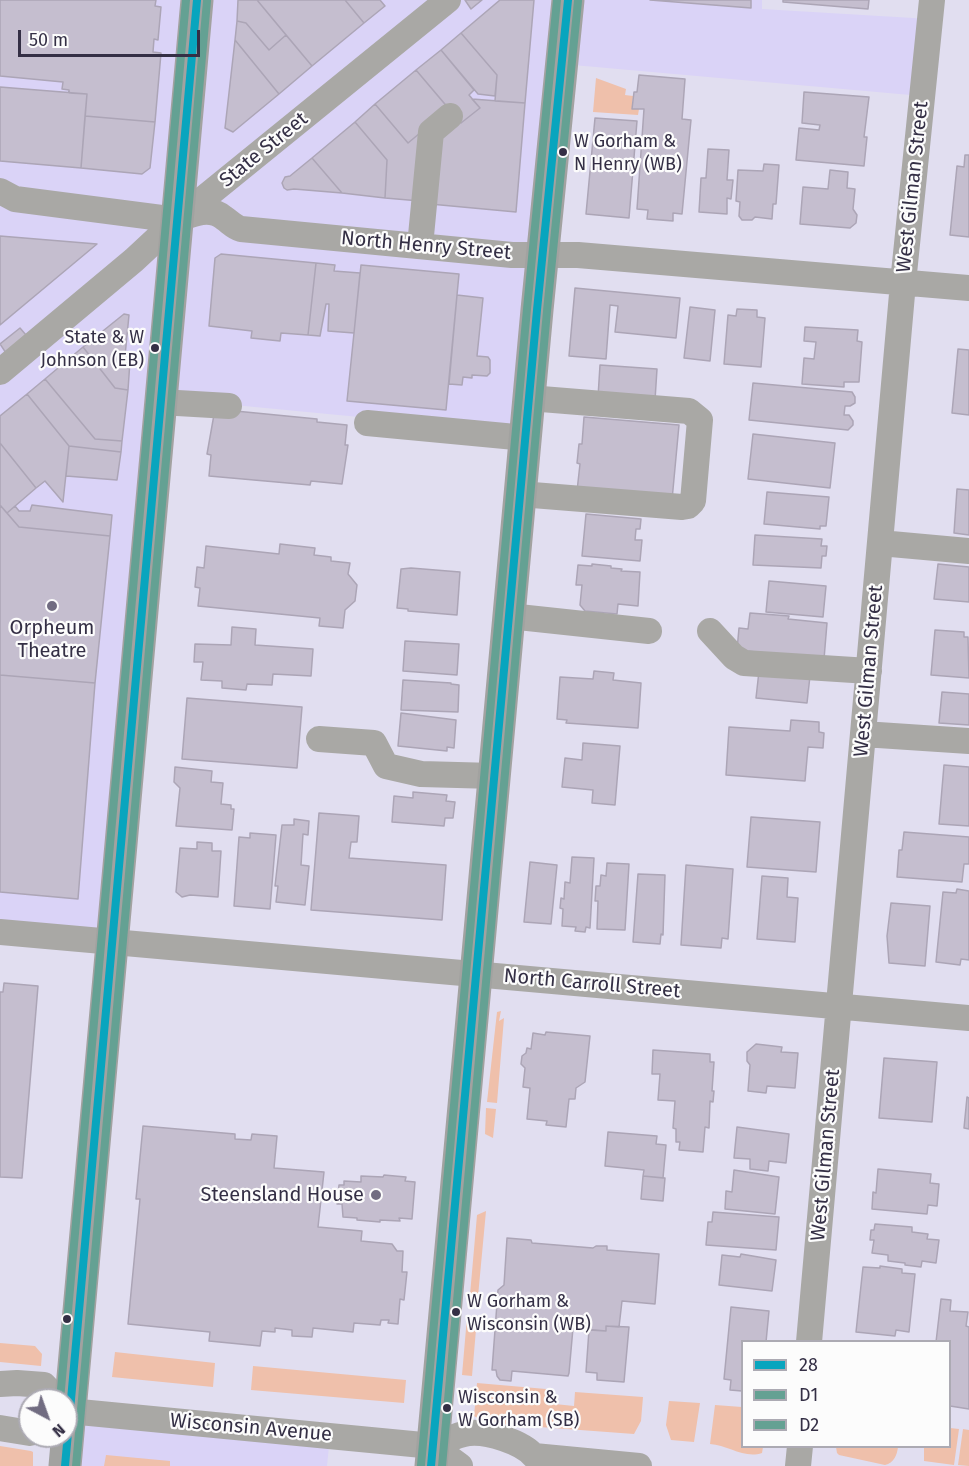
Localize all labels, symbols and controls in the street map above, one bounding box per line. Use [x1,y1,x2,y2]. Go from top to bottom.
scale bar [21,18,202,56]
text: 50 m [29,29,68,51]
street label: West Gilman Street [892,100,934,274]
street label: State Street [215,107,313,193]
place label: W Gorham & N Henry (WB) [574,131,682,174]
marker: W Gorham & N Henry (WB) [557,146,569,158]
street label: North Henry Street [340,227,512,265]
place label: State & W Johnson (EB) [40,327,144,370]
marker: State & W Johnson (EB) [149,342,161,354]
street label: West Gilman Street [850,584,888,758]
marker: Orpheum Theatre [45,599,59,613]
place label: Orpheum Theatre [10,616,94,663]
street label: North Carroll Street [503,964,681,1004]
street label: West Gilman Street [807,1068,845,1242]
place label: Steensland House [201,1183,364,1207]
marker: Steensland House [369,1188,383,1202]
place label: W Gorham & Wisconsin (WB) [467,1291,591,1334]
marker: W Gorham & Wisconsin (WB) [450,1306,462,1318]
unlabelled marker [61,1313,73,1325]
legend [741,1340,951,1448]
text: 28 [799,1354,818,1376]
text: D1 [799,1384,818,1406]
place label: Wisconsin & W Gorham (SB) [458,1387,579,1430]
north arrow [18,1388,78,1448]
marker: Wisconsin & W Gorham (SB) [441,1402,453,1414]
street label: Wisconsin Avenue [169,1409,333,1447]
text: D2 [799,1414,819,1436]
text: N [49,1420,69,1441]

